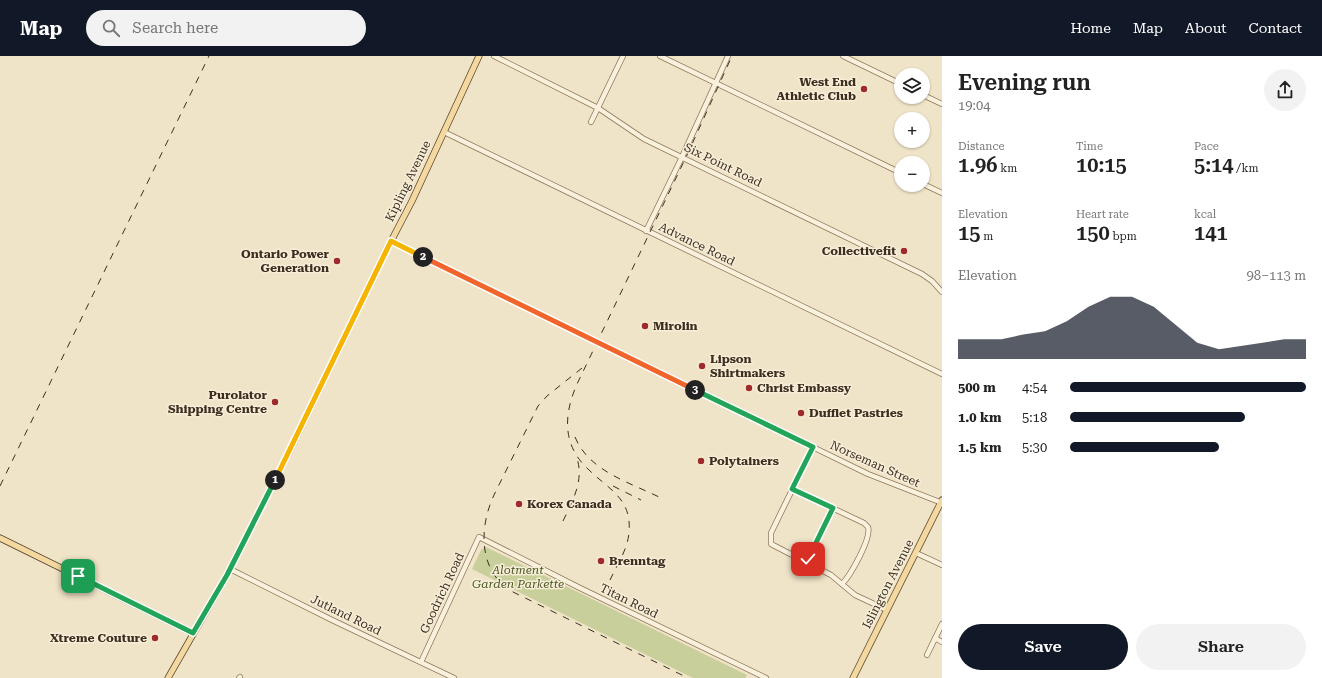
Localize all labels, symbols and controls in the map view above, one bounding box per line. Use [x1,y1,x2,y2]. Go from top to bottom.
search box [86,10,366,46]
text: Map [20,17,62,40]
icon: search [100,17,122,39]
text: Search here [132,19,218,37]
text: Home [1070,20,1111,36]
text: Map [1133,20,1163,36]
text: About [1185,20,1227,36]
text: Contact [1249,20,1302,36]
map controls [894,68,930,192]
button: layers [894,68,930,104]
button: share [1264,69,1306,111]
text: Evening run [958,70,1091,95]
place label: West End Athletic Club [777,75,856,103]
marker: West End Athletic Club [859,84,869,94]
text: 19:04 [958,98,990,113]
button: + [894,112,930,148]
street label: Kipling Avenue [382,138,434,224]
street label: Six Point Road [682,140,764,190]
text: Distance [958,140,1005,153]
text: Time [1076,140,1103,153]
text: Pace [1194,140,1219,153]
text: 1.96 [958,153,998,177]
text: 10:15 [1076,153,1127,177]
text: 5:14 [1194,153,1234,177]
button: − [894,156,930,192]
text: km [998,162,1017,175]
text: /km [1234,162,1258,175]
text: Elevation [958,208,1008,221]
text: Heart rate [1076,208,1129,221]
text: kcal [1194,208,1216,221]
street label: Advance Road [657,220,738,269]
text: 15 [958,221,980,245]
text: 150 [1076,221,1110,245]
text: 141 [1194,221,1228,245]
text: m [980,230,993,243]
text: bpm [1110,230,1137,243]
place label: Collectivefit [822,244,896,258]
marker: Collectivefit [899,246,909,256]
place label: Ontario Power Generation [241,247,330,275]
pin: 2 [413,247,433,267]
text: 2 [420,250,426,263]
marker: Ontario Power Generation [332,256,342,266]
text: Elevation [958,268,1017,283]
text: 98–113 m [1247,268,1306,283]
place label: Mirolin [653,319,698,333]
marker: Mirolin [640,321,650,331]
place label: Lipson Shirtmakers [710,352,785,380]
marker: Lipson Shirtmakers [697,361,707,371]
pin: 3 [685,380,705,400]
text: 500 m [958,380,996,395]
text: 4:54 [1022,380,1047,395]
place label: Christ Embassy [757,381,852,395]
text: 3 [692,383,698,396]
marker: Christ Embassy [744,383,754,393]
place label: Purolator Shipping Centre [168,388,268,416]
marker: Purolator Shipping Centre [270,397,280,407]
place label: Dufflet Pastries [809,406,903,420]
marker: Dufflet Pastries [796,408,806,418]
text: 1.0 km [958,410,1001,425]
text: 5:18 [1022,410,1047,425]
street label: Norseman Street [828,438,922,490]
text: 1.5 km [958,440,1001,455]
text: 5:30 [1022,440,1047,455]
place label: Polytainers [709,454,779,468]
marker: Polytainers [696,456,706,466]
pin: 1 [265,470,285,490]
text: 1 [272,473,278,486]
place label: Korex Canada [527,497,612,511]
marker: Korex Canada [514,499,524,509]
street label: Islington Avenue [860,537,917,631]
pin [791,542,825,576]
icon: check [797,548,819,570]
street label: Goodrich Road [417,550,467,636]
place label: Brenntag [609,554,666,568]
marker: Brenntag [596,556,606,566]
pin [61,559,95,593]
park label: Alotment Garden Parkette [472,563,564,591]
icon: arrive [67,565,89,587]
street label: Titan Road [598,581,661,621]
street label: Jutland Road [308,592,384,638]
button: Save [958,624,1128,670]
button: Share [1136,624,1306,670]
place label: Xtreme Couture [50,631,147,645]
marker: Xtreme Couture [150,633,160,643]

